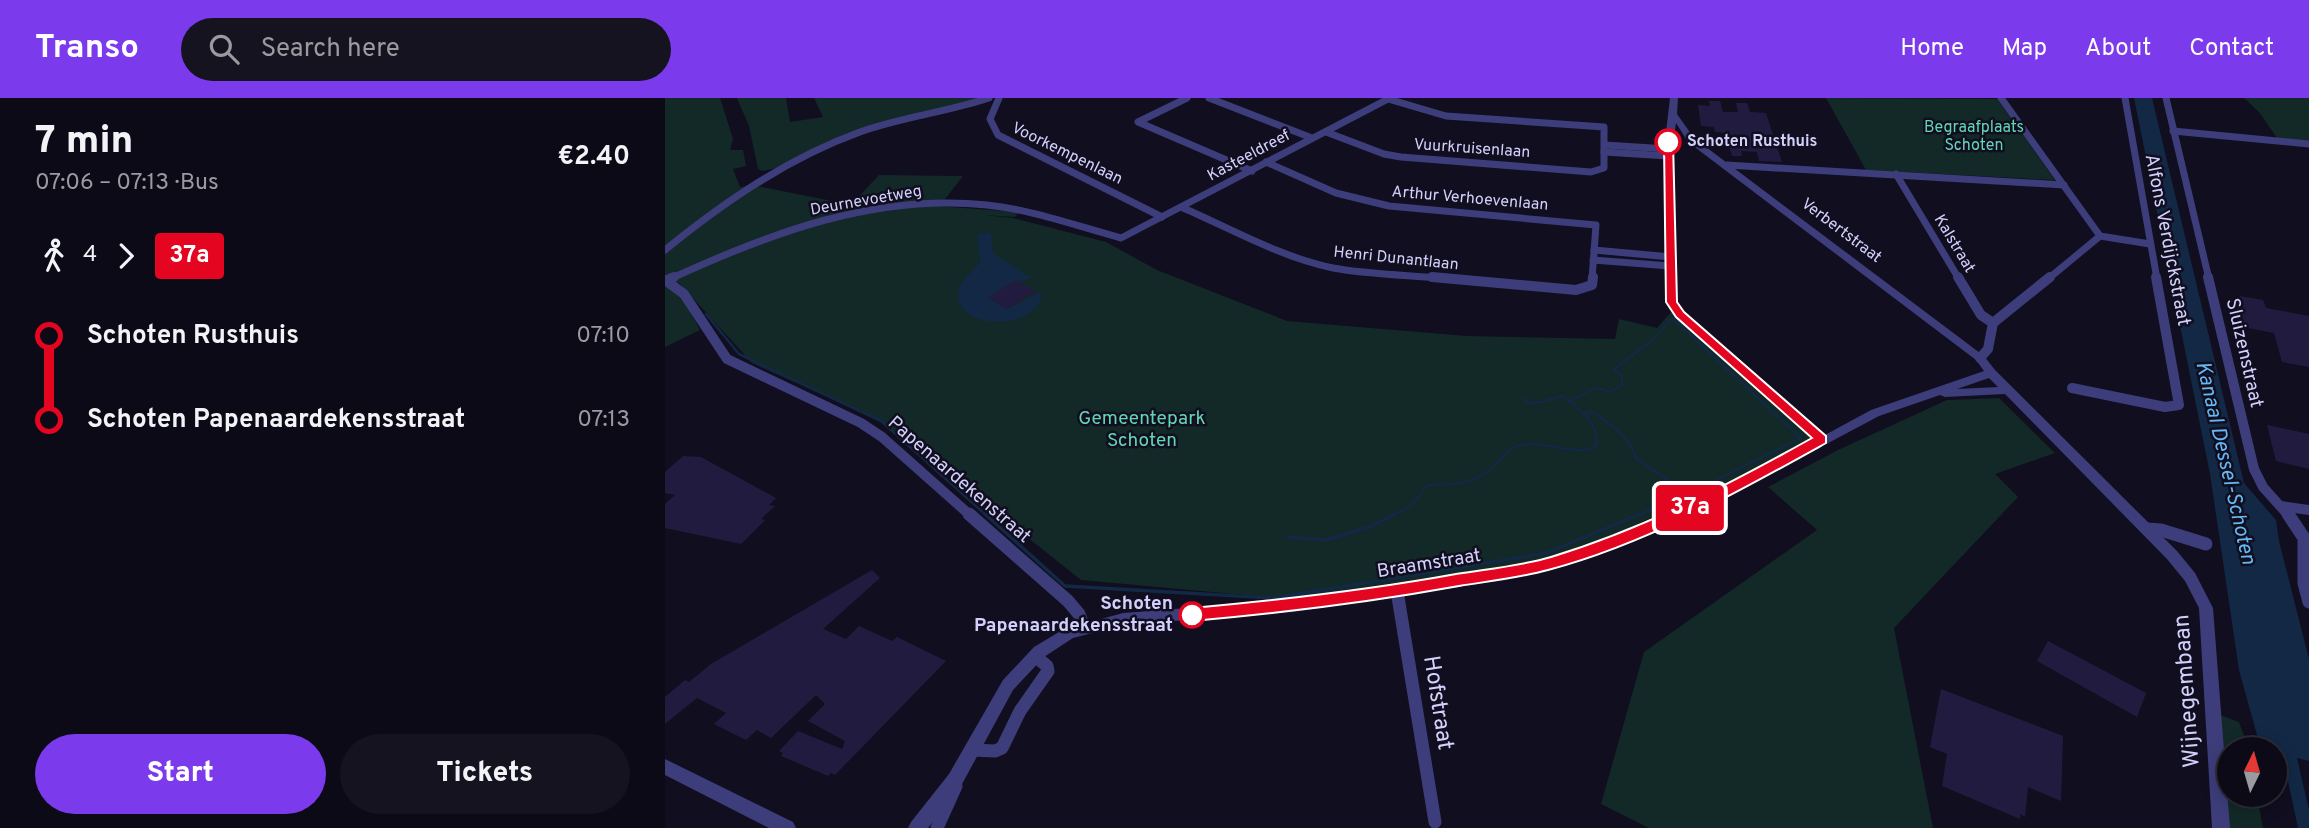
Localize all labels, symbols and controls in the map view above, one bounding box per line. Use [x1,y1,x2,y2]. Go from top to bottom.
search box [181,18,671,81]
text: Transo [35,28,139,70]
icon: search [205,30,243,68]
text: Search here [261,33,400,66]
text: Home [1900,34,1964,64]
text: Map [2002,34,2047,64]
text: About [2085,34,2151,64]
text: Contact [2189,34,2274,64]
text: 7 min [35,118,133,167]
street label: Voorkempenlaan [1008,118,1126,190]
park label: Begraafplaats Schoten [1924,118,2024,156]
street label: Kasteeldreef [1204,125,1294,186]
marker: Schoten Rusthuis [1655,129,1681,155]
place label: Schoten Rusthuis [1687,132,1818,152]
street label: Vuurkruisenlaan [1413,135,1531,163]
text: €2.40 [557,141,630,174]
street label: Alfons Verdijckstraat [2139,152,2195,328]
text: 07:06 – 07:13 · Bus [35,169,219,198]
street label: Deurnevoetweg [809,181,923,221]
street label: Arthur Verhoevenlaan [1391,182,1549,216]
street label: Verbertstraat [1797,194,1885,268]
street label: Kalstraat [1929,211,1979,277]
icon: walk [35,237,73,275]
icon: forward [107,237,145,275]
text: 4 [83,241,97,270]
text: 37a [169,241,210,271]
street label: Henri Dunantlaan [1332,242,1460,276]
street label: Sluizenstraat [2220,296,2268,410]
text: Schoten Rusthuis [87,320,299,353]
text: 07:10 [576,322,630,351]
water label: Kanaal Dessel-Schoten [2188,359,2262,568]
text: Schoten Papenaardekensstraat [87,404,465,437]
text: 07:13 [577,406,630,435]
park label: Gemeentepark Schoten [1078,407,1206,453]
street label: Papenaardekenstraat [882,411,1036,549]
line badge: 37a [1650,485,1730,531]
text: 37a [1670,493,1710,523]
street label: Braamstraat [1375,544,1483,584]
place label: Schoten Papenaardekensstraat [974,592,1173,638]
marker: Schoten Papenaardekensstraat [1179,602,1205,628]
street label: Wijnegembaan [2168,613,2208,769]
street label: Hofstraat [1415,654,1459,752]
button: Start [35,734,326,814]
button: Tickets [340,734,630,814]
north arrow [2217,737,2287,807]
map controls [2217,737,2287,807]

